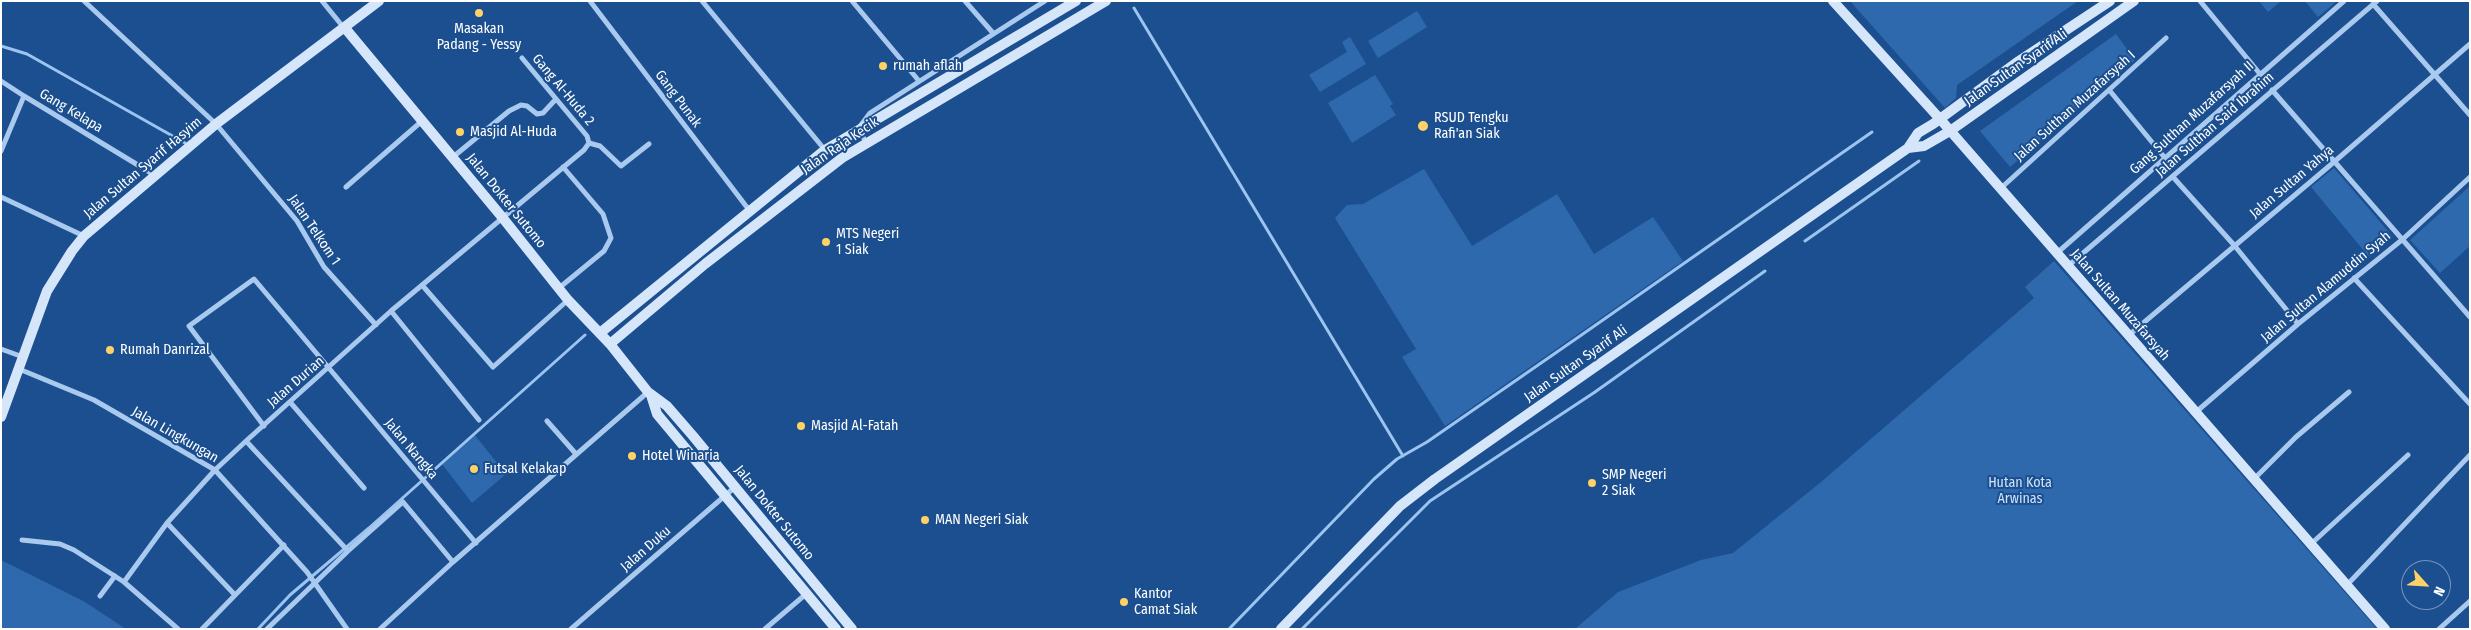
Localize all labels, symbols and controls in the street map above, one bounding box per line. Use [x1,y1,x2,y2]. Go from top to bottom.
marker: Masakan Padang - Yessy [473,7,485,19]
place label: Masakan Padang - Yessy [437,21,521,54]
street label: Jalan Sultan Syarif Ali [1961,26,2071,110]
street label: Jalan Sulthan Muzafarsyah I [2011,47,2139,165]
street label: Gang Al-Huda 2 [528,51,598,129]
place label: rumah aflah [893,58,962,74]
street label: Gang Sulthan Muzafarsyah II [2126,58,2258,178]
marker: rumah aflah [877,60,889,72]
street label: Gang Punak [651,67,705,131]
street label: Jalan Sulthan Said Ibrahim [2152,69,2278,181]
street label: Gang Kelapa [36,86,106,136]
place label: RSUD Tengku Rafi'an Siak [1434,110,1508,142]
street label: Jalan Sultan Syarif Hasyim [81,114,205,222]
street label: Jalan Raja Kecik [798,114,882,178]
marker: RSUD Tengku Rafi'an Siak [1416,119,1430,133]
place label: Masjid Al-Huda [470,124,557,140]
marker: Masjid Al-Huda [454,126,466,138]
street label: Jalan Sultan Yahya [2247,142,2337,222]
street label: Jalan Dokter Sutomo [463,150,549,252]
street label: Jalan Telkom 1 [284,192,344,268]
place label: MTS Negeri 1 Siak [836,226,899,258]
street label: Jalan Sultan Alamuddin Syah [2258,228,2394,346]
marker: MTS Negeri 1 Siak [820,236,832,248]
street label: Jalan Sultan Muzafarsyah [2067,246,2173,364]
street label: Jalan Sultan Syarif Ali [1521,322,1631,406]
place label: Rumah Danrizal [120,342,210,358]
marker: Rumah Danrizal [104,344,116,356]
street label: Jalan Durian [264,353,328,411]
street label: Jalan Lingkungan [129,403,221,467]
street label: Jalan Nangka [381,415,441,483]
place label: Masjid Al-Fatah [811,418,898,434]
marker: Masjid Al-Fatah [795,420,807,432]
place label: Hotel Winaria [642,448,720,464]
marker: Hotel Winaria [626,450,638,462]
place label: Futsal Kelakap [484,461,566,477]
street label: Jalan Dokter Sutomo [731,462,817,564]
marker: Futsal Kelakap [468,463,480,475]
place label: SMP Negeri 2 Siak [1602,467,1666,500]
park label: Hutan Kota Arwinas [1988,475,2052,508]
marker: SMP Negeri 2 Siak [1586,477,1598,489]
place label: MAN Negeri Siak [935,512,1028,528]
marker: MAN Negeri Siak [919,514,931,526]
street label: Jalan Duku [618,523,674,575]
north arrow [2401,560,2451,610]
text: N [2430,584,2449,599]
place label: Kantor Camat Siak [1134,586,1197,618]
marker: Kantor Camat Siak [1118,596,1130,608]

